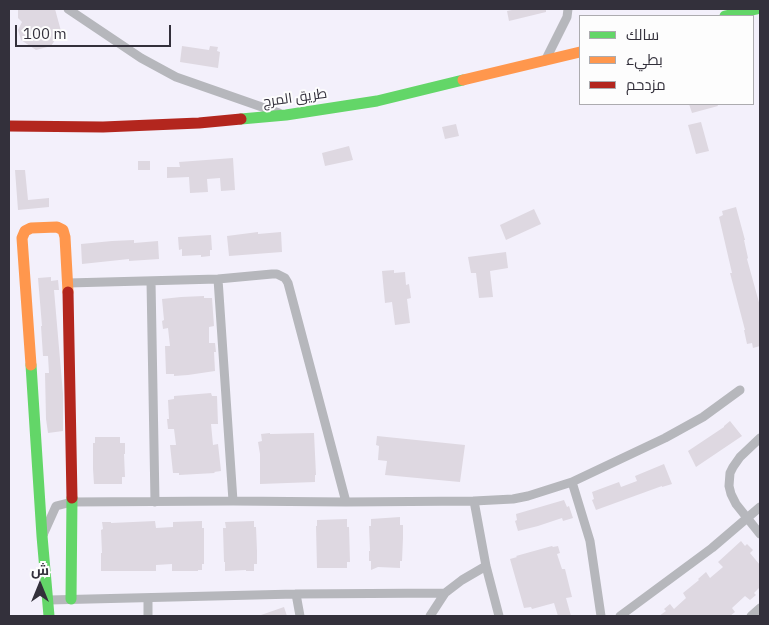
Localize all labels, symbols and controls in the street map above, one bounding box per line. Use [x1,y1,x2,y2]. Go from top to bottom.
scale bar [18,15,174,47]
legend [579,15,754,105]
text: 100 m [23,24,67,43]
text: سالك [626,25,659,44]
text: بطيء [626,50,663,69]
text: مزدحم [626,75,666,94]
street label: طريق المرج [262,85,328,111]
north arrow [15,560,65,610]
text: ش [31,561,49,579]

